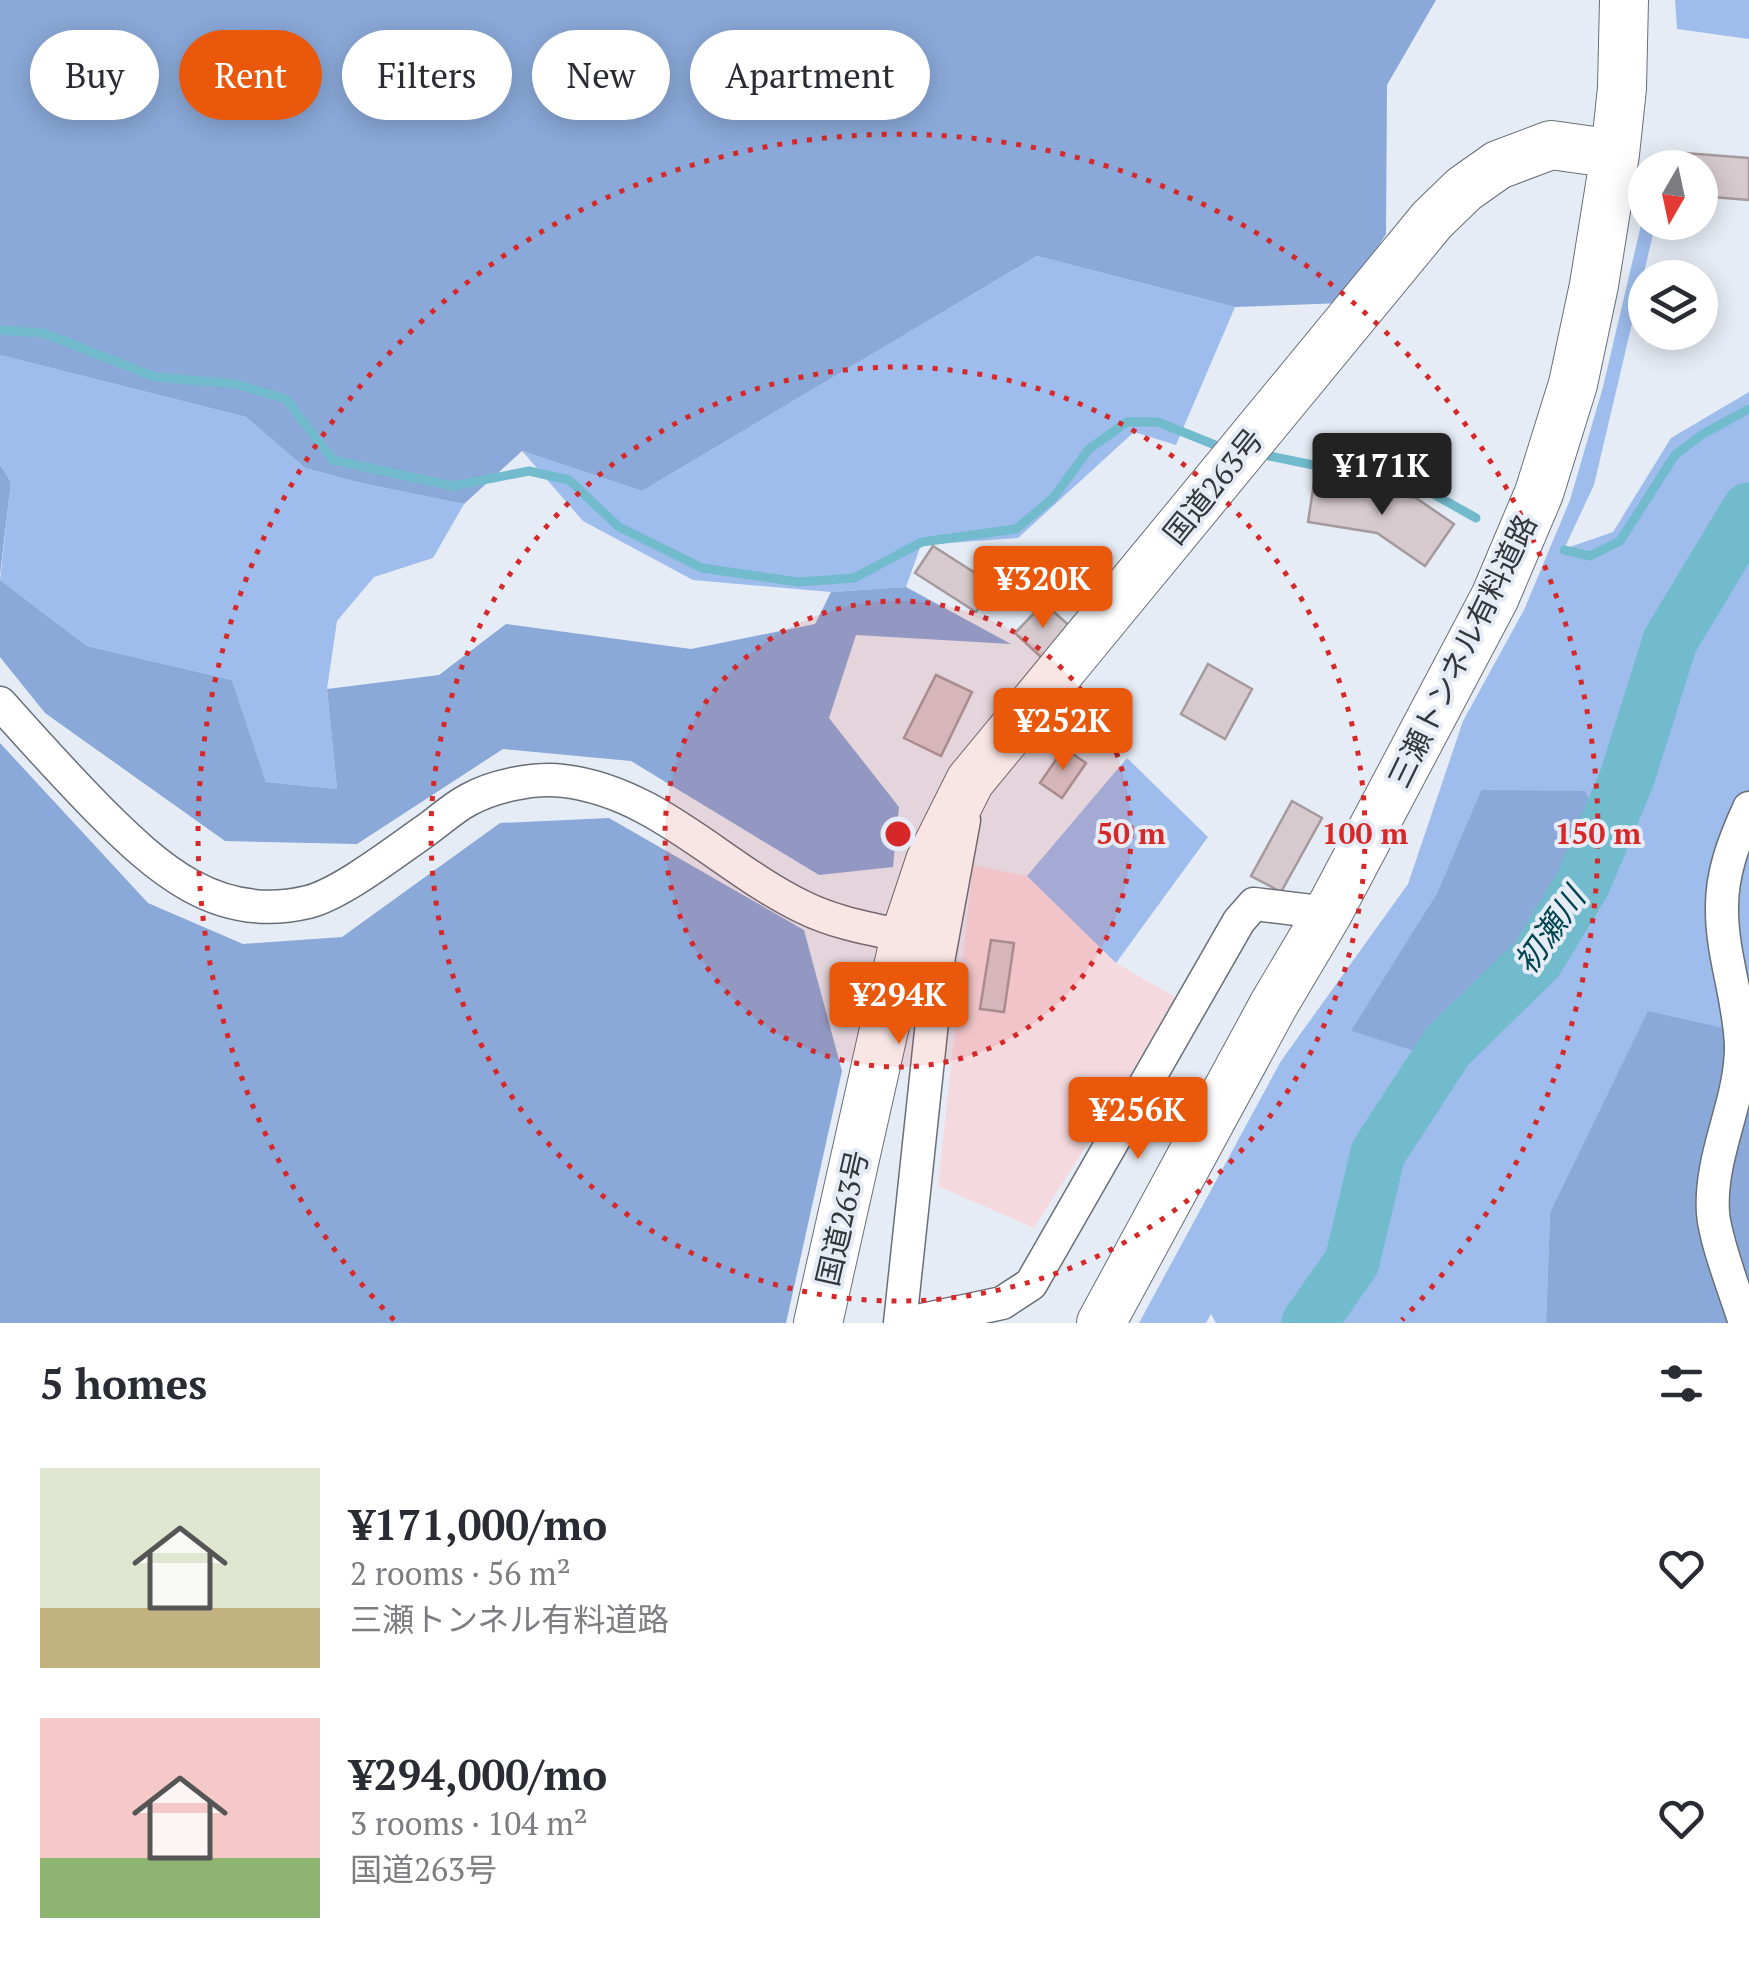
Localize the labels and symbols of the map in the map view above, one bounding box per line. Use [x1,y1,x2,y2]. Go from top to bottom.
north arrow [1628,150,1718,240]
street label: 国道263号 [1154,420,1272,552]
pin: ¥171K [1312,433,1452,518]
street label: 三瀬トンネル有料道路 [1378,508,1546,794]
pin: ¥320K [973,546,1113,631]
pin: ¥252K [993,688,1133,773]
text: 50 m [1096,813,1166,853]
text: 100 m [1322,813,1409,853]
text: 150 m [1555,813,1642,853]
centre of rings [880,816,916,852]
water label: 初瀬川 [1504,876,1595,981]
pin: ¥294K [829,962,969,1047]
pin: ¥256K [1068,1077,1208,1162]
street label: 国道263号 [807,1146,877,1290]

